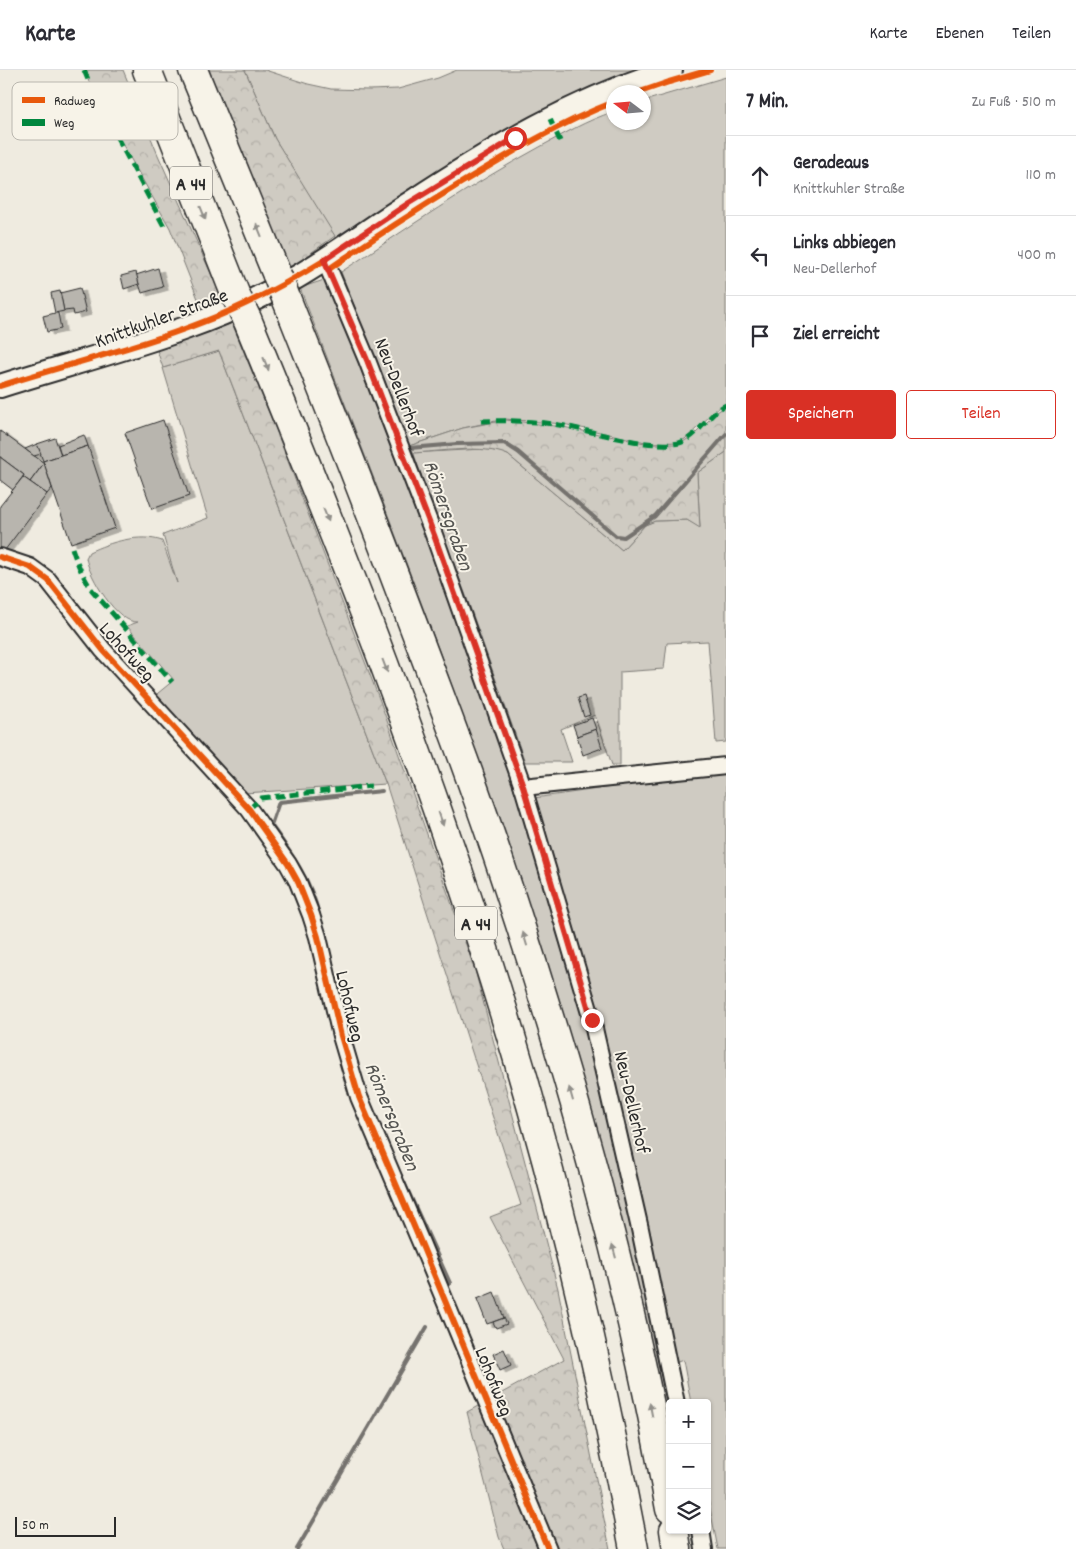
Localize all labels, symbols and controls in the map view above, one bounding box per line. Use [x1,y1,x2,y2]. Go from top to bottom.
text: Karte [25,18,76,52]
text: Karte [870,22,908,47]
text: Ebenen [936,22,984,47]
text: Teilen [1012,22,1051,47]
legend [12,82,178,140]
north arrow [606,85,651,130]
text: 7 Min. [746,88,788,118]
text: Zu Fuß · 510 m [971,91,1056,114]
text: Radweg [54,92,95,112]
text: Weg [54,114,74,134]
route start [504,127,527,150]
text: Geradeaus [793,151,869,178]
icon: ahead [746,162,774,190]
text: 110 m [1026,164,1056,187]
road number: A 44 [170,166,212,200]
text: Knittkuhler Straße [793,178,905,201]
one-way arrow [199,206,207,221]
one-way arrow [254,223,262,237]
text: Links abbiegen [793,231,896,258]
icon: left [746,242,774,270]
text: 400 m [1017,244,1056,267]
text: Neu-Dellerhof [793,258,876,281]
street label: Knittkuhler Straße [92,283,233,357]
icon: arrive [746,322,774,350]
text: Ziel erreicht [793,322,880,349]
street label: Neu-Dellerhof [365,334,429,443]
one-way arrow [262,357,270,371]
button: Speichern [746,390,896,439]
button: Teilen [906,390,1056,439]
water label: Römersgraben [413,457,479,576]
one-way arrow [322,508,330,523]
street label: Lohofweg [91,617,160,689]
one-way arrow [382,659,389,674]
one-way arrow [437,812,445,827]
road number: A 44 [455,906,497,940]
one-way arrow [520,931,528,946]
street label: Lohofweg [326,968,370,1045]
route end [581,1009,604,1032]
street label: Neu-Dellerhof [605,1049,656,1157]
water label: Römersgraben [355,1058,426,1177]
one-way arrow [567,1087,575,1102]
one-way arrow [609,1244,617,1259]
street label: Lohofweg [466,1343,519,1421]
map controls [666,1399,711,1534]
button: + [666,1399,711,1444]
one-way arrow [647,1402,655,1417]
button: − [666,1444,711,1489]
button: layers [666,1489,711,1534]
scale bar [15,1514,116,1537]
text: 50 m [22,1516,49,1536]

